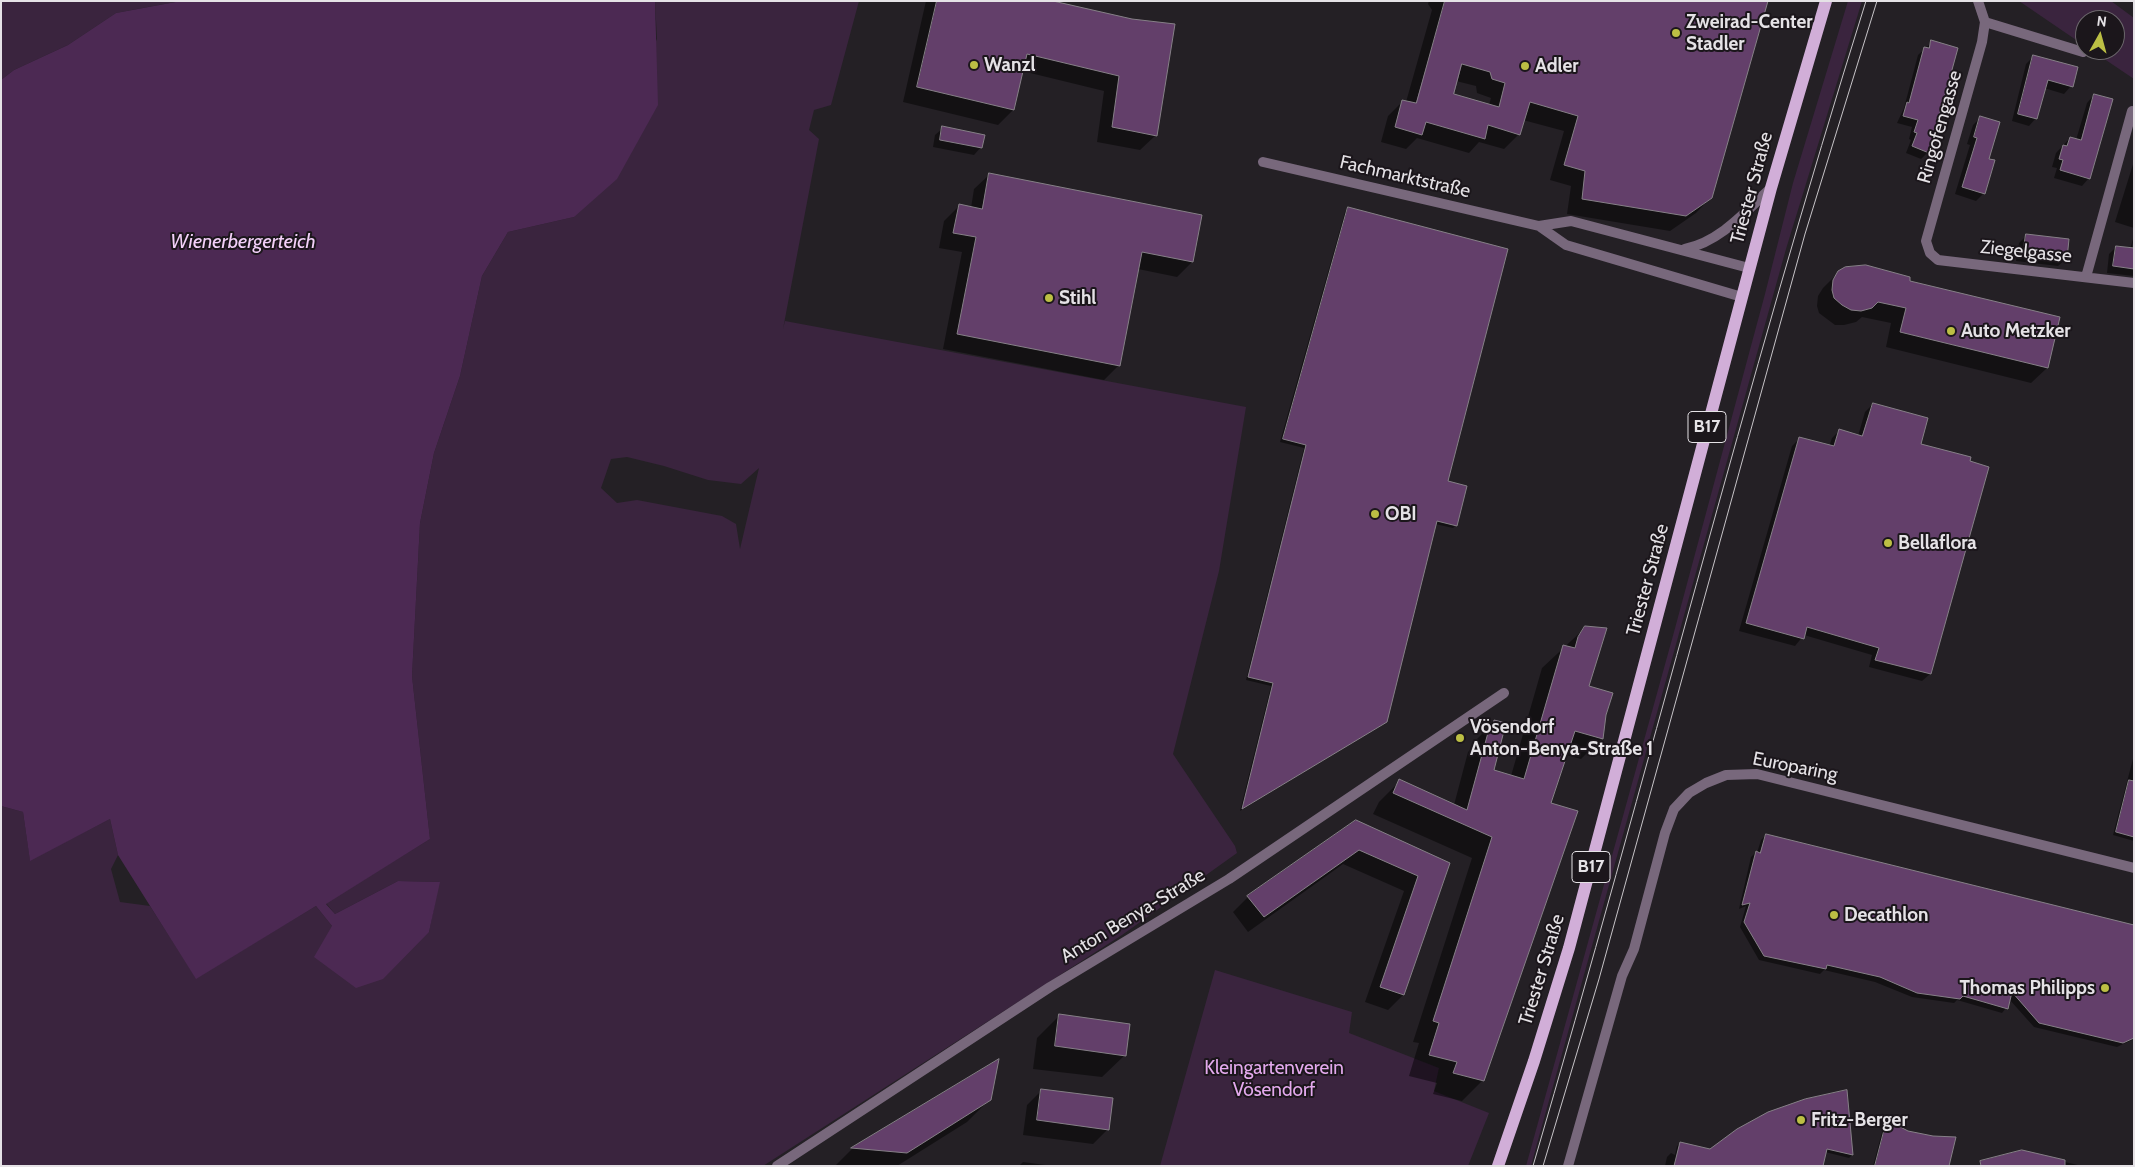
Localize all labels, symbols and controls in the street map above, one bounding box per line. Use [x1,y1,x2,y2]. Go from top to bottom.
north arrow [2075,10,2125,60]
place label: Zweirad-Center Stadler [1686,11,1813,55]
text: N [2096,12,2108,31]
marker: Zweirad-Center Stadler [1670,27,1682,39]
place label: Wanzl [984,54,1036,76]
place label: Adler [1535,55,1578,77]
marker: Wanzl [968,59,980,71]
marker: Adler [1519,60,1531,72]
street label: Ringofengasse [1913,68,1967,186]
street label: Triester Straße [1726,129,1778,247]
street label: Fachmarktstraße [1337,151,1473,203]
water label: Wienerbergerteich [170,230,316,254]
street label: Ziegelgasse [1979,236,2073,268]
place label: Stihl [1059,287,1096,309]
marker: Stihl [1043,292,1055,304]
place label: Auto Metzker [1961,320,2070,342]
marker: Auto Metzker [1945,325,1957,337]
road number: B17 [1688,412,1726,442]
place label: OBI [1385,503,1417,525]
marker: OBI [1369,508,1381,520]
street label: Triester Straße [1622,521,1674,639]
place label: Bellaflora [1898,532,1977,554]
marker: Bellaflora [1882,537,1894,549]
place label: Vösendorf Anton-Benya-Straße 1 [1470,716,1653,760]
marker: Vösendorf Anton-Benya-Straße 1 [1454,732,1466,744]
street label: Europaring [1751,748,1839,786]
road number: B17 [1572,852,1610,882]
street label: Anton Benya-Straße [1057,864,1209,968]
place label: Decathlon [1844,904,1929,926]
marker: Decathlon [1828,909,1840,921]
street label: Triester Straße [1514,912,1570,1028]
place label: Thomas Philipps [1959,977,2095,999]
marker: Thomas Philipps [2099,982,2111,994]
park label: Kleingartenverein Vösendorf [1204,1057,1344,1101]
place label: Fritz-Berger [1811,1109,1908,1131]
marker: Fritz-Berger [1795,1114,1807,1126]

